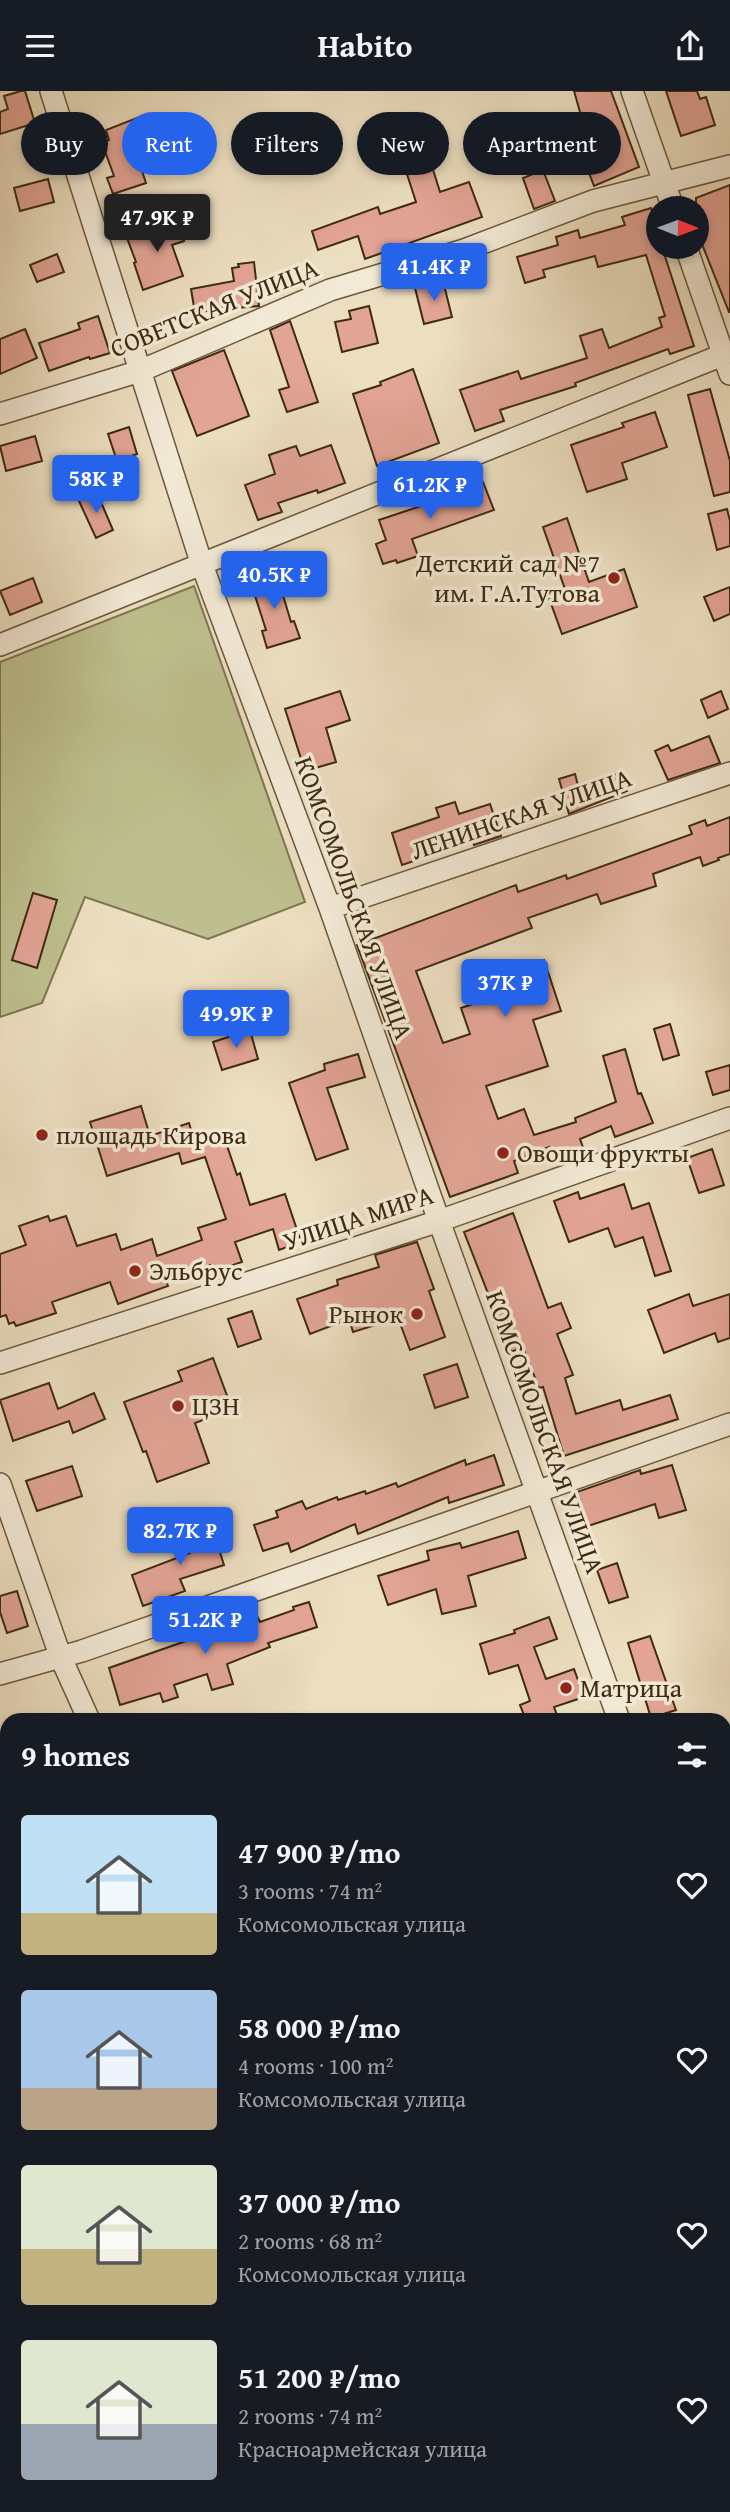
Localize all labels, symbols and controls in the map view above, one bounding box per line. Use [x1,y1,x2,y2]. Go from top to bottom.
text: Habito [317,22,413,69]
icon: menu [21,27,59,65]
icon: share [671,27,709,65]
chip: Buy [21,112,108,175]
chip: Rent [122,112,217,175]
chip: Filters [231,112,343,175]
chip: New [357,112,449,175]
chip: Apartment [463,112,621,175]
pin: 47.9K ₽ [92,195,222,254]
north arrow [646,196,709,259]
map controls [646,196,709,259]
text: 47.9K ₽ [120,200,194,233]
pin: 41.4K ₽ [369,243,499,303]
street label: СОВЕТСКАЯ УЛИЦА [104,248,324,367]
text: 41.4K ₽ [397,249,471,282]
pin: 58K ₽ [47,455,145,515]
text: 58K ₽ [68,461,124,494]
pin: 61.2K ₽ [365,461,495,521]
text: 61.2K ₽ [393,467,467,500]
place label: Детский сад №7 им. Г.А.Тутова [415,543,601,612]
pin: 40.5K ₽ [209,552,339,611]
text: 40.5K ₽ [237,557,311,590]
marker: Детский сад №7 им. Г.А.Тутова [606,570,622,586]
street label: КОМСОМОЛЬСКАЯ УЛИЦА [285,751,424,1045]
street label: ЛЕНИНСКАЯ УЛИЦА [405,757,637,870]
pin: 37K ₽ [456,960,554,1019]
text: 37K ₽ [477,965,533,998]
pin: 49.9K ₽ [171,991,301,1050]
text: 49.9K ₽ [199,996,273,1029]
place label: площадь Кирова [56,1115,247,1154]
marker: площадь Кирова [34,1127,50,1143]
place label: Овощи фрукты [517,1133,689,1172]
marker: Овощи фрукты [495,1145,511,1161]
street label: УЛИЦА МИРА [278,1175,438,1260]
place label: Эльбрус [149,1251,243,1290]
marker: Эльбрус [127,1263,143,1279]
street label: КОМСОМОЛЬСКАЯ УЛИЦА [476,1285,615,1579]
place label: Рынок [329,1294,403,1333]
marker: Рынок [409,1306,425,1322]
place label: ЦЗН [192,1386,239,1425]
marker: ЦЗН [170,1398,186,1414]
pin: 82.7K ₽ [115,1507,245,1567]
text: 82.7K ₽ [143,1513,217,1546]
pin: 51.2K ₽ [140,1597,270,1656]
text: 51.2K ₽ [168,1602,242,1635]
place label: Матрица [580,1668,683,1707]
marker: Матрица [558,1680,574,1696]
text: 9 homes [21,1733,130,1777]
icon: filters [673,1736,711,1774]
text: 47 900 ₽/mo [238,1830,401,1874]
icon: home [77,1843,161,1927]
icon: heart [673,1866,711,1904]
text: 3 rooms · 74 m² [238,1874,382,1907]
text: Комсомольская улица [238,1907,466,1940]
text: 58 000 ₽/mo [238,2005,401,2049]
icon: home [77,2018,161,2102]
icon: heart [673,2041,711,2079]
text: 4 rooms · 100 m² [238,2049,393,2082]
text: Комсомольская улица [238,2082,466,2115]
text: 37 000 ₽/mo [238,2180,401,2224]
icon: home [77,2193,161,2277]
icon: heart [673,2216,711,2254]
text: 2 rooms · 68 m² [238,2224,382,2257]
text: Комсомольская улица [238,2257,466,2290]
text: 51 200 ₽/mo [238,2355,401,2399]
icon: home [77,2368,161,2452]
icon: heart [673,2391,711,2429]
text: 2 rooms · 74 m² [238,2399,382,2432]
text: Красноармейская улица [238,2432,487,2465]

